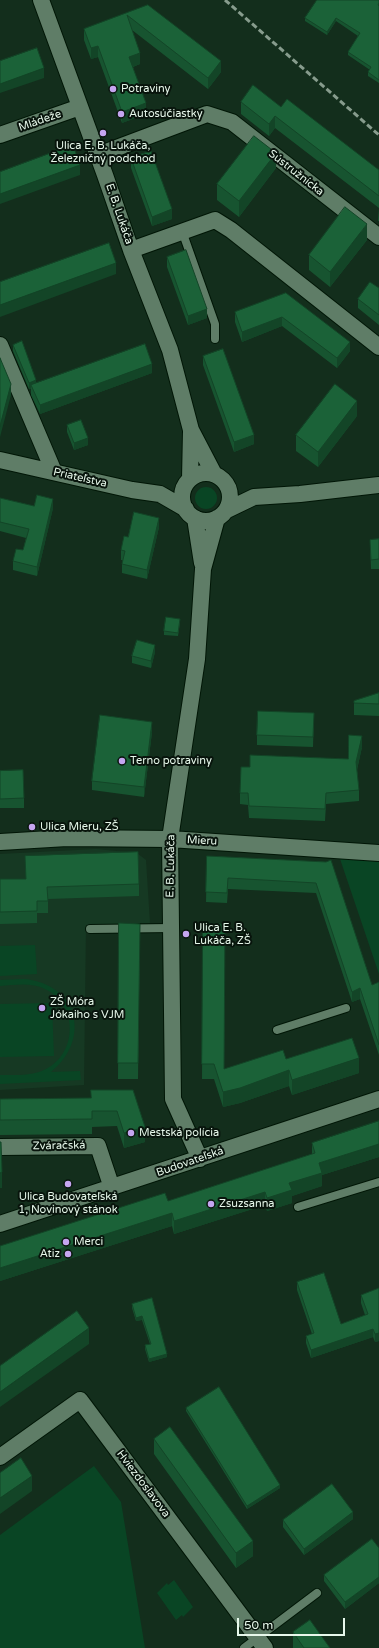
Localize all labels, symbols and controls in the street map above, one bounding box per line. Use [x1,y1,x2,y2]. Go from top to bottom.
place label: Potraviny [121,82,170,96]
marker: Potraviny [108,84,118,94]
place label: Autosúčiastky [129,107,203,121]
street label: Mládeže [17,108,63,134]
marker: Autosúčiastky [116,109,126,119]
marker: Ulica E. B. Lukáča, Železničný podchod [98,128,108,138]
place label: Ulica E. B. Lukáča, Železničný podchod [50,139,156,165]
street label: Sústružnícka [266,147,326,199]
street label: E. B. Lukáča [102,182,136,246]
street label: Priateľstva [52,465,108,491]
place label: Terno potraviny [130,754,212,768]
marker: Terno potraviny [117,756,127,766]
place label: Ulica Mieru, ZŠ [40,820,118,834]
marker: Ulica Mieru, ZŠ [27,822,37,832]
street label: E. B. Lukáča [164,834,178,898]
street label: Mieru [186,834,218,848]
place label: Ulica E. B. Lukáča, ZŠ [194,921,251,947]
marker: Ulica E. B. Lukáča, ZŠ [181,929,191,939]
place label: ZŠ Móra Jókaiho s VJM [50,995,124,1021]
marker: ZŠ Móra Jókaiho s VJM [37,1003,47,1013]
place label: Mestská polícia [139,1126,219,1140]
marker: Mestská polícia [126,1128,136,1138]
street label: Zváračská [33,1139,85,1153]
street label: Budovateľská [155,1144,225,1180]
marker: Ulica Budovateľská 1, Novinový stánok [63,1179,73,1189]
place label: Ulica Budovateľská 1, Novinový stánok [18,1190,118,1216]
place label: Zsuzsanna [219,1197,275,1211]
marker: Zsuzsanna [206,1199,216,1209]
place label: Merci [74,1235,103,1249]
marker: Merci [61,1237,71,1247]
place label: Atiz [40,1247,60,1261]
marker: Atiz [63,1249,73,1259]
street label: Hviezdoslavova [113,1448,173,1520]
scale bar [239,1610,347,1636]
text: 50 m [244,1618,273,1632]

